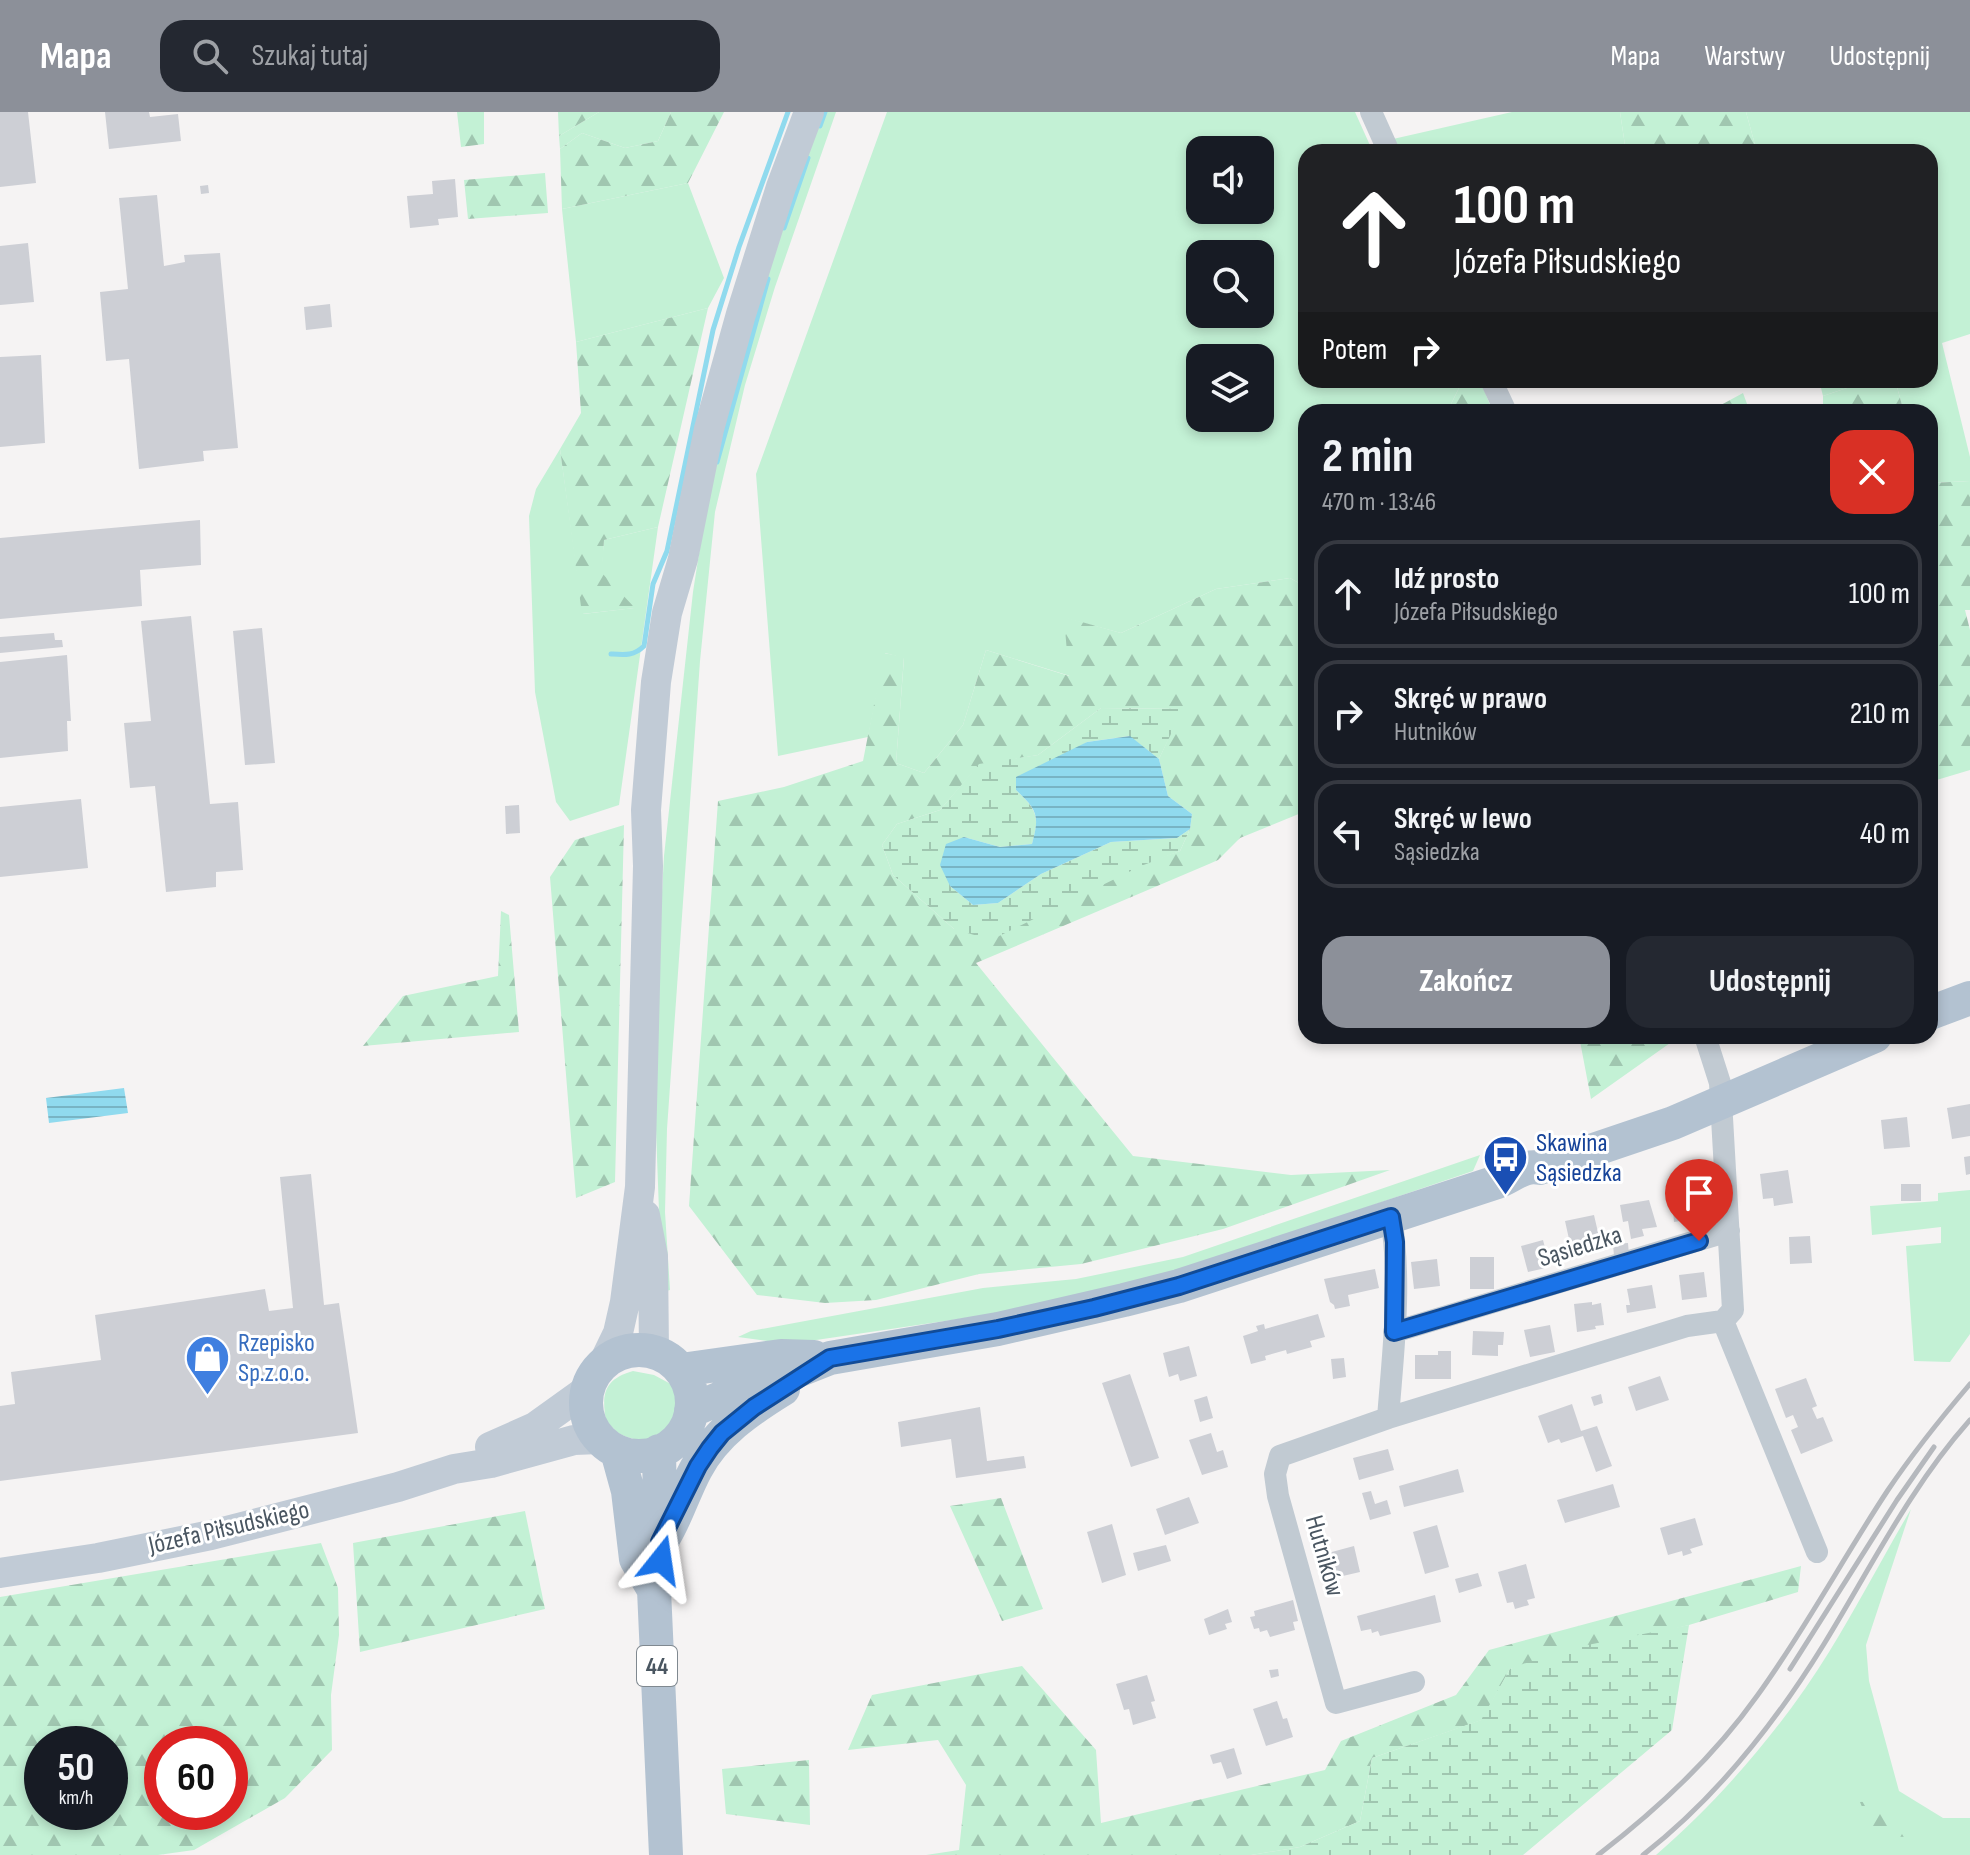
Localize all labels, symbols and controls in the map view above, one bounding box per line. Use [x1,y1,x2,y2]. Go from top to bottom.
search box [160,20,720,92]
text: Mapa [40,34,112,79]
icon: search [188,34,232,78]
text: Szukaj tutaj [252,38,368,74]
text: Mapa [1611,40,1660,73]
text: Warstwy [1704,40,1785,73]
text: Udostępnij [1829,40,1930,73]
map controls [1186,136,1274,432]
button: sound [1186,136,1274,224]
text: 100 m [1454,173,1575,240]
icon: ahead [1322,176,1426,280]
button: search [1186,240,1274,328]
text: Józefa Piłsudskiego [1454,241,1681,284]
icon: right [1403,328,1447,372]
text: Potem [1322,332,1387,368]
button: layers [1186,344,1274,432]
text: 2 min [1322,428,1413,485]
button: close [1830,430,1914,514]
text: 470 m · 13:46 [1322,487,1436,518]
text: Idź prosto [1394,561,1499,597]
icon: ahead [1326,572,1370,616]
text: 100 m [1849,576,1910,612]
text: Józefa Piłsudskiego [1394,597,1558,628]
text: Skręć w prawo [1394,681,1547,717]
icon: right [1326,692,1370,736]
text: 210 m [1850,696,1910,732]
text: Hutników [1394,717,1477,748]
text: Skręć w lewo [1394,801,1532,837]
icon: left [1326,812,1370,856]
text: 40 m [1860,816,1910,852]
text: Sąsiedzka [1394,837,1480,868]
button: Zakończ [1322,936,1610,1028]
button: Udostępnij [1626,936,1914,1028]
place label: Skawina Sąsiedzka [1536,1128,1622,1189]
bus stop icon: Skawina Sąsiedzka [1481,1134,1529,1197]
pin [1665,1159,1733,1241]
icon: arrive [1677,1171,1721,1215]
street label: Sąsiedzka [1534,1220,1626,1274]
place label: Rzepisko Sp.z.o.o. [238,1328,315,1389]
shop icon: Rzepisko Sp.z.o.o. [183,1334,231,1397]
street label: Józefa Piłsudskiego [145,1494,312,1562]
street label: Hutników [1298,1512,1350,1600]
position arrow [619,1518,703,1602]
road number: 44 [637,1646,677,1686]
speed limit sign: 60 [144,1726,248,1830]
text: 50 [58,1744,94,1792]
text: km/h [59,1786,93,1810]

